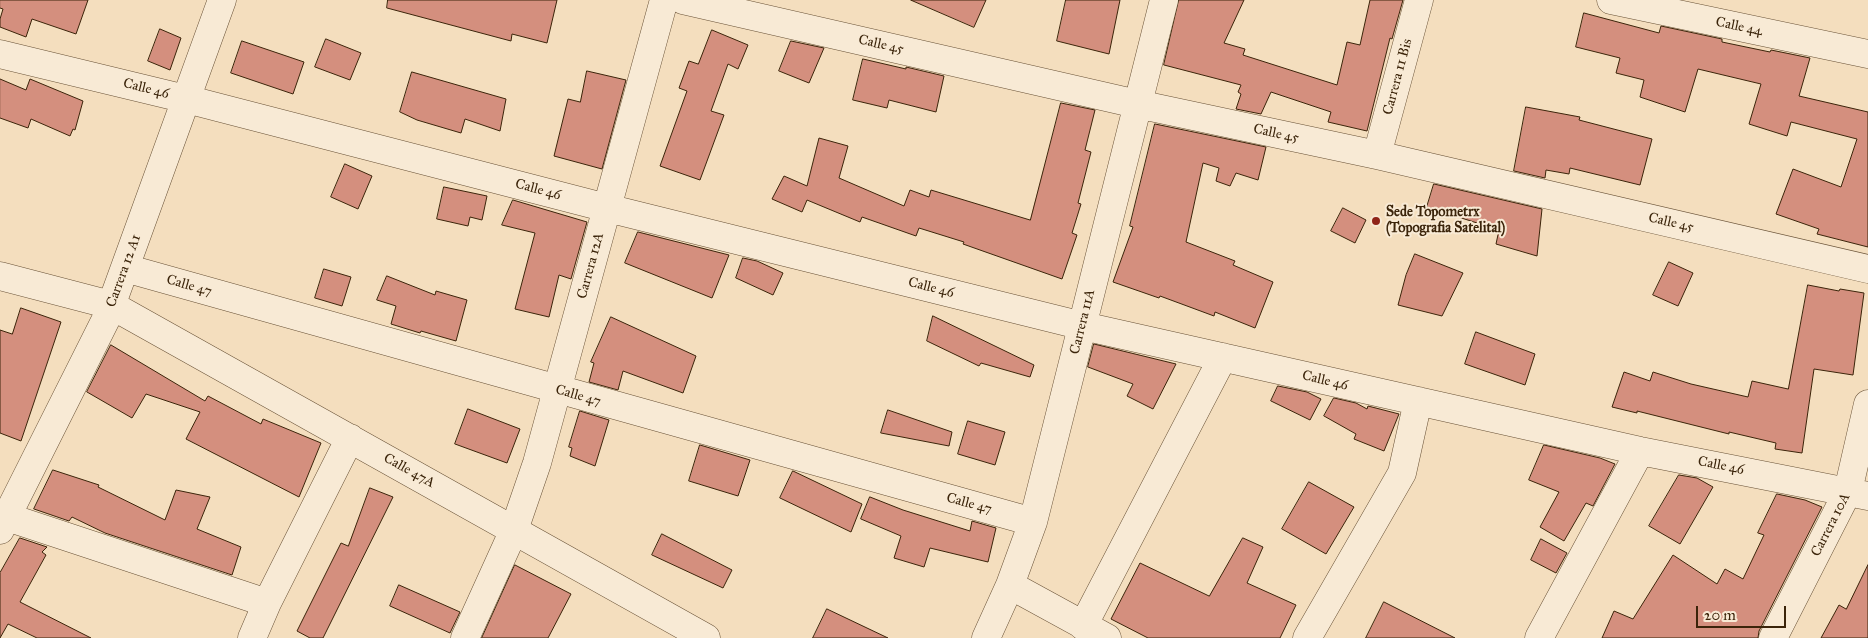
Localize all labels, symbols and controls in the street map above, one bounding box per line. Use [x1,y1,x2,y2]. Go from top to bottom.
street label: Calle 44 [1714,14,1764,40]
street label: Calle 45 [857,32,905,58]
street label: Carrera 11 Bis [1380,37,1416,117]
street label: Calle 46 [121,75,171,103]
street label: Calle 45 [1252,121,1300,147]
street label: Calle 46 [513,176,563,204]
place label: Sede Topometrx (Topografia Satelital) [1386,205,1505,238]
street label: Calle 45 [1647,210,1695,236]
marker: Sede Topometrx (Topografia Satelital) [1370,215,1382,227]
street label: Carrera 12A [574,231,608,301]
street label: Carrera 12 A1 [103,232,145,310]
street label: Calle 47 [164,272,214,300]
street label: Calle 46 [906,274,956,302]
street label: Carrera 11A [1067,288,1099,356]
street label: Calle 46 [1300,368,1350,394]
street label: Calle 47 [553,382,603,410]
street label: Calle 47A [380,450,438,492]
street label: Calle 46 [1696,453,1746,479]
street label: Calle 47 [944,490,994,518]
street label: Carrera 10A [1808,490,1854,560]
scale bar [1698,596,1788,628]
text: 20 m [1704,606,1736,624]

